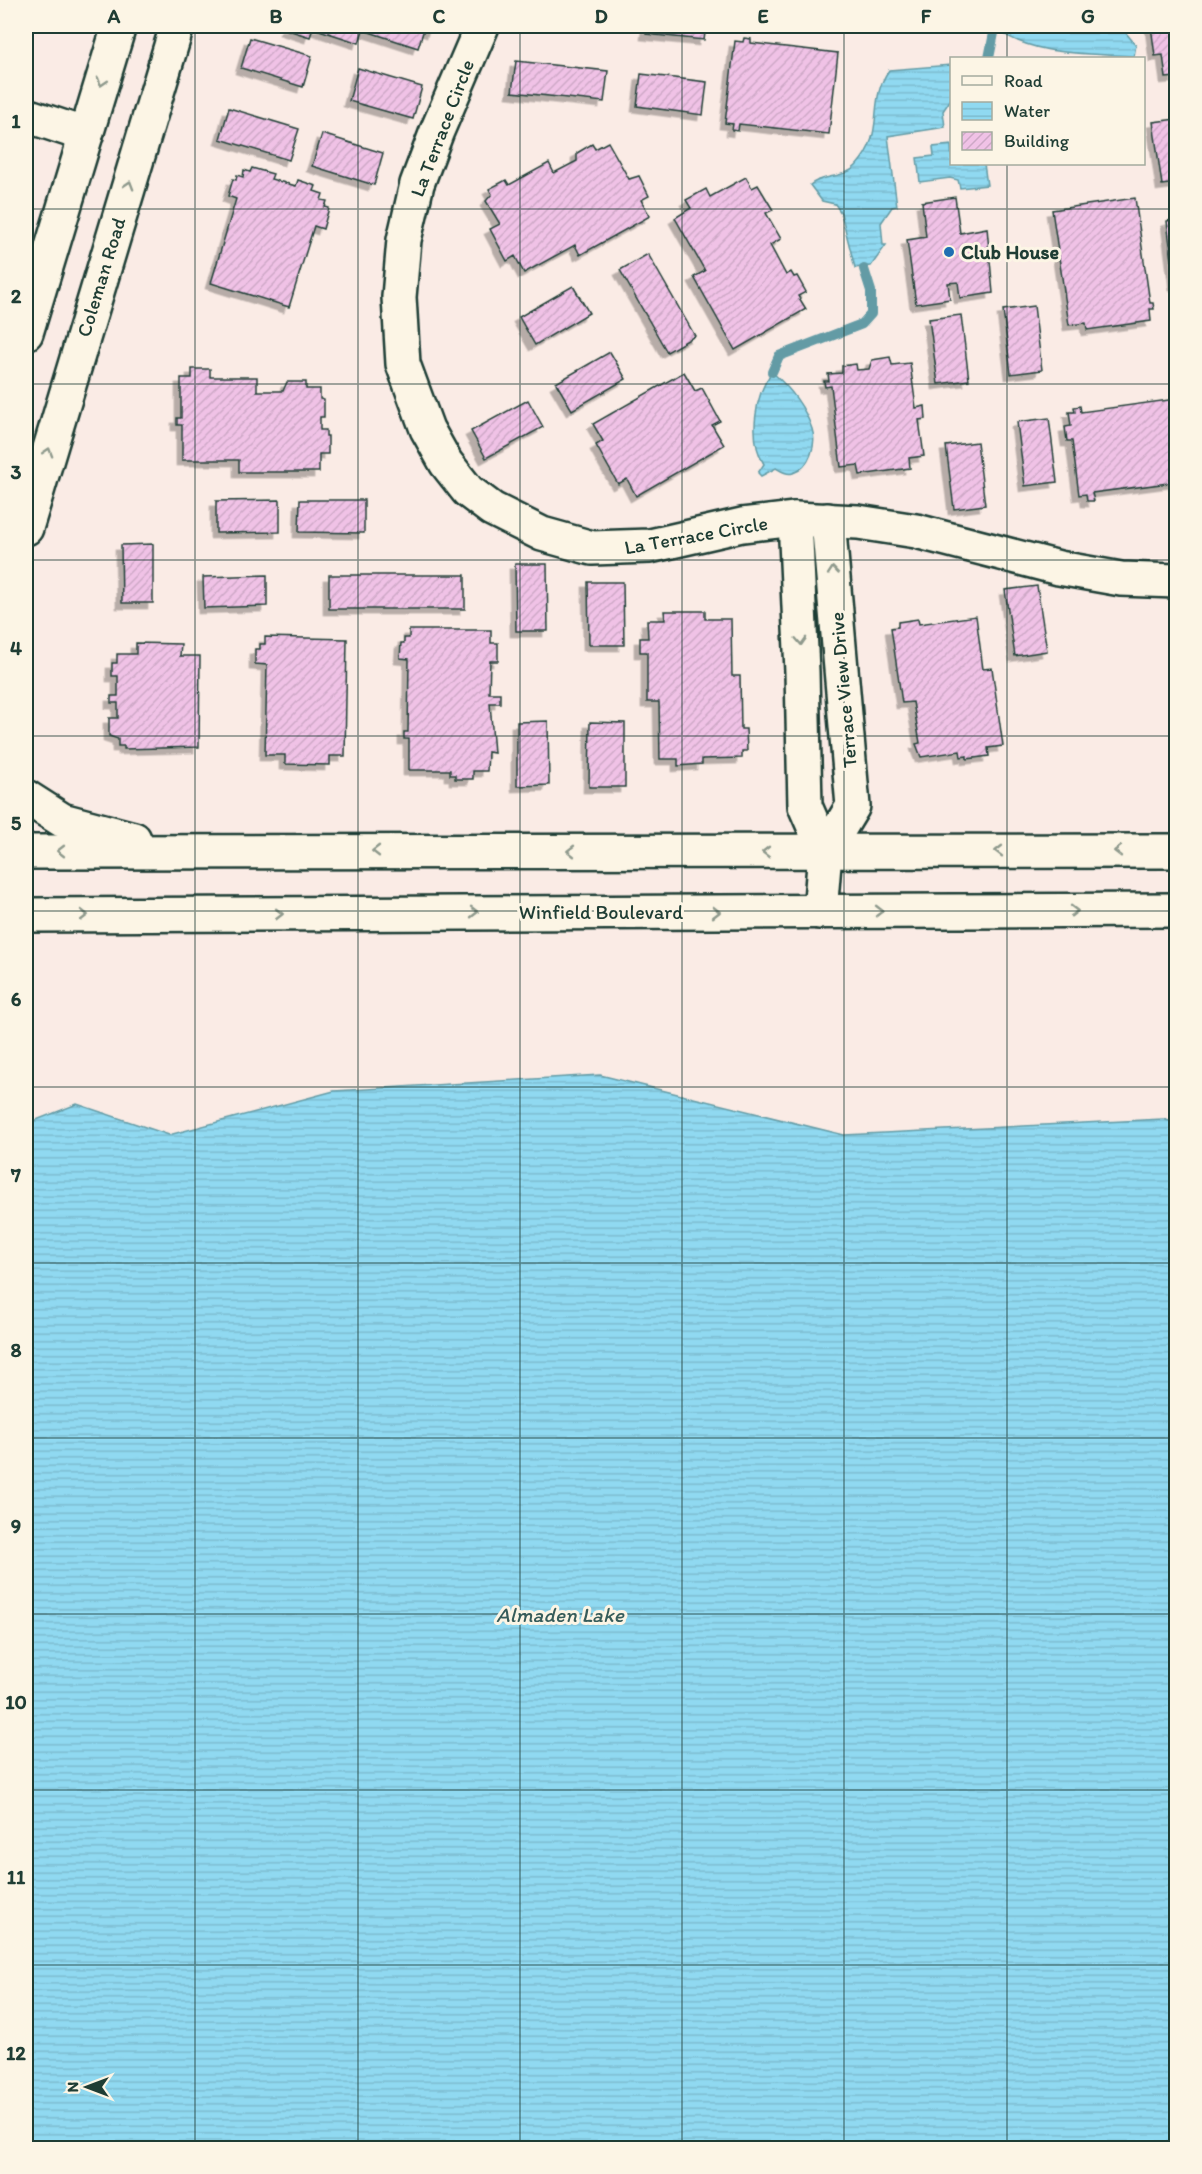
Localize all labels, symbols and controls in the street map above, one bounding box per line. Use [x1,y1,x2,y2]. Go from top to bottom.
text: A [107,4,121,28]
text: B [270,4,283,28]
text: C [433,4,446,28]
text: D [594,4,608,28]
text: E [757,4,769,28]
text: F [921,4,932,28]
text: G [1081,4,1095,28]
street label: La Terrace Circle [405,56,479,200]
legend [950,57,1145,165]
text: Road [1004,70,1043,92]
one-way arrow [97,76,109,86]
text: Water [1004,100,1050,122]
text: 1 [11,109,21,133]
text: Building [1004,130,1070,152]
one-way arrow [122,180,134,191]
street label: Coleman Road [71,214,131,340]
place label: Club House [961,240,1060,264]
marker: Club House [942,245,956,259]
text: 2 [11,284,22,308]
one-way arrow [41,447,54,458]
text: 3 [11,460,22,484]
street label: La Terrace Circle [622,511,770,559]
one-way arrow [826,567,839,576]
street label: Terrace View Drive [824,611,862,769]
text: 4 [10,636,22,660]
one-way arrow [794,636,807,645]
text: 5 [11,811,22,835]
one-way arrow [56,845,65,857]
one-way arrow [372,845,381,857]
one-way arrow [567,845,576,857]
one-way arrow [995,845,1004,857]
one-way arrow [1114,845,1123,857]
one-way arrow [762,846,771,858]
street label: Winfield Boulevard [519,900,683,924]
one-way arrow [874,905,883,917]
one-way arrow [1069,905,1078,917]
one-way arrow [469,906,478,919]
one-way arrow [711,906,720,918]
one-way arrow [274,908,283,920]
one-way arrow [79,909,88,921]
text: 6 [11,987,22,1011]
text: 7 [10,1163,21,1187]
text: 8 [11,1338,22,1362]
text: 9 [11,1514,21,1538]
water label: Almaden Lake [496,1602,625,1627]
text: 10 [5,1690,27,1714]
text: 11 [7,1865,26,1889]
text: 12 [6,2041,26,2065]
north arrow [57,2057,117,2117]
text: N [63,2082,82,2092]

